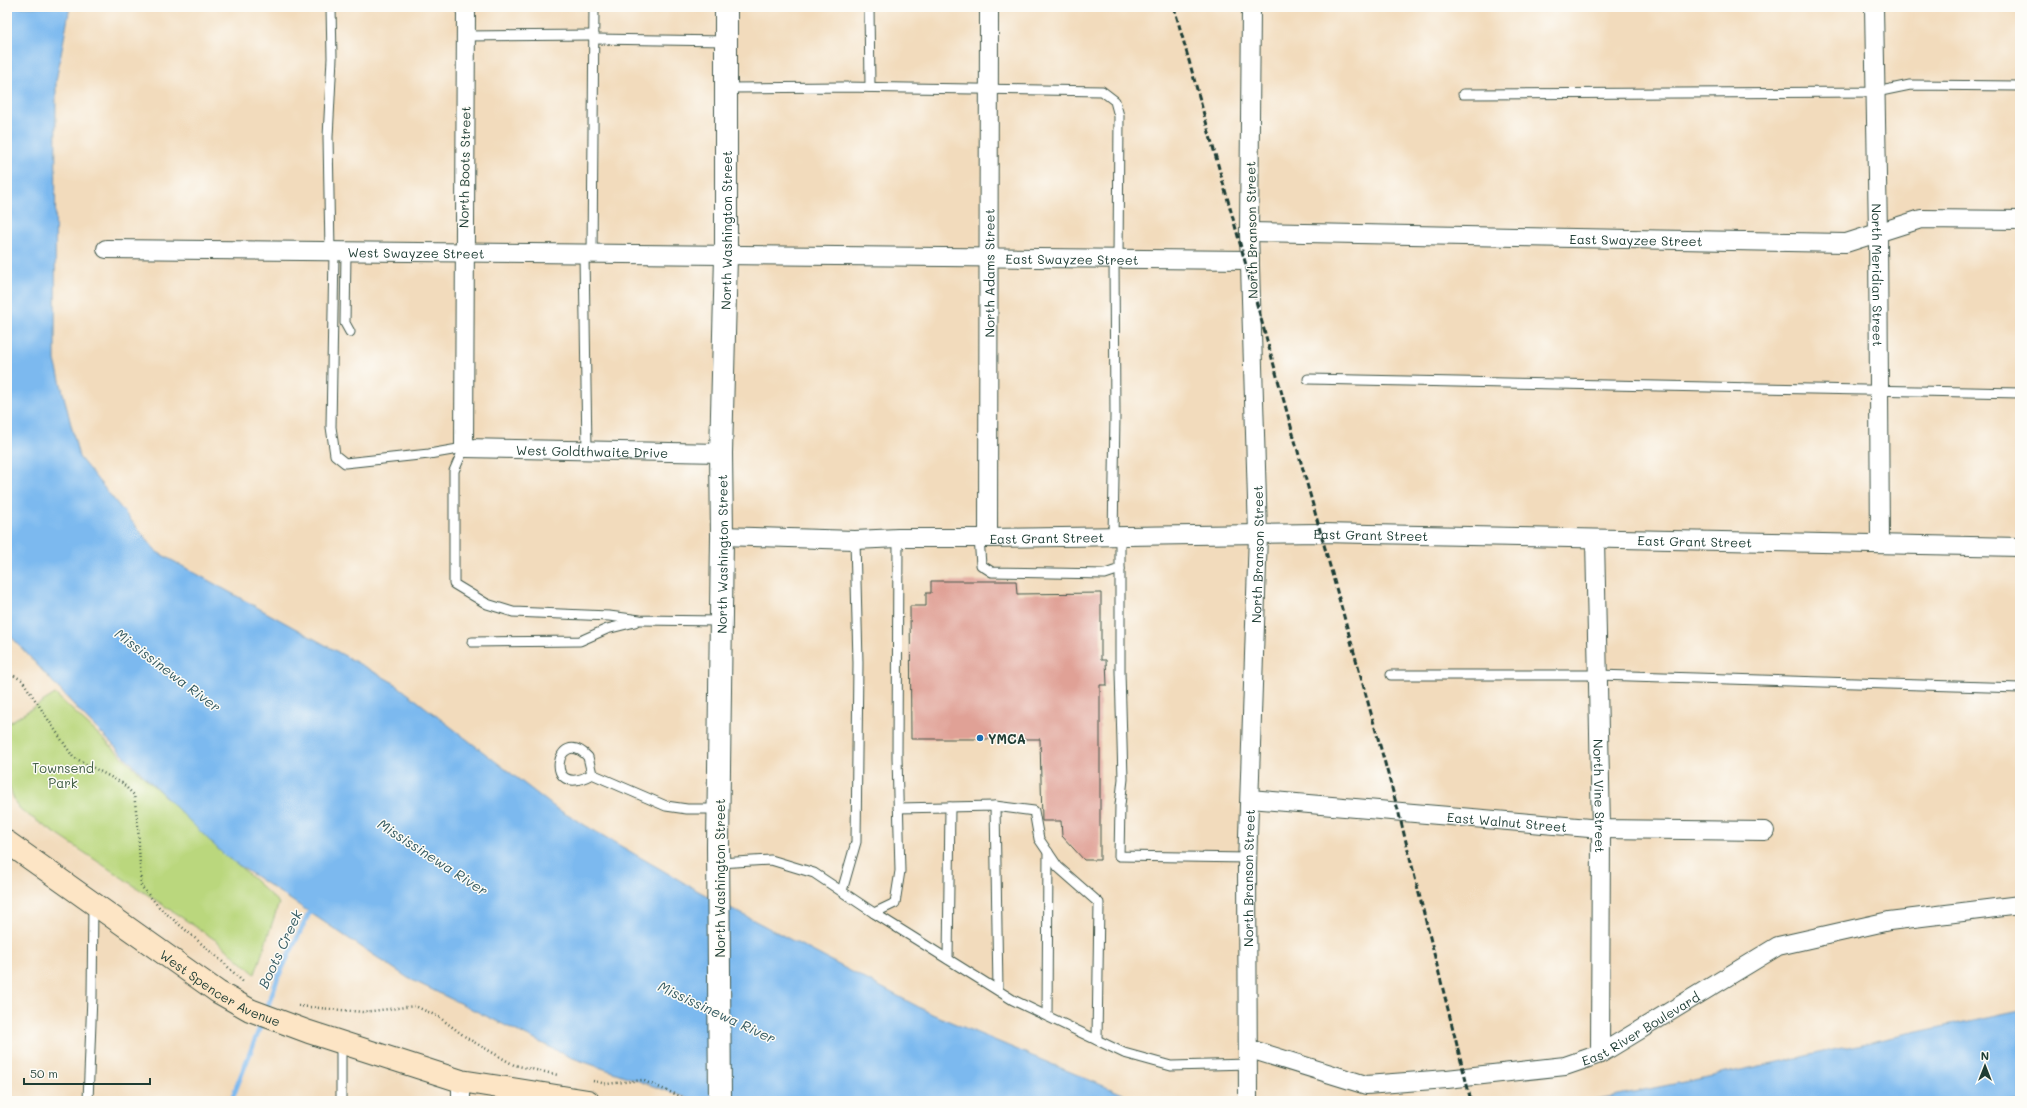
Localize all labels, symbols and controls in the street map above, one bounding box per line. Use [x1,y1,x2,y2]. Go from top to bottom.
street label: North Boots Street [454,106,474,228]
street label: North Washington Street [716,150,735,310]
street label: North Branson Street [1241,161,1261,299]
street label: North Meridian Street [1869,203,1887,347]
street label: North Adams Street [980,208,997,337]
street label: East Swayzee Street [1569,229,1703,249]
street label: West Swayzee Street [347,243,485,261]
street label: East Swayzee Street [1005,249,1139,267]
street label: West Goldthwaite Drive [516,441,668,460]
street label: North Washington Street [712,474,731,634]
street label: North Branson Street [1247,485,1267,623]
street label: East Grant Street [1313,524,1429,544]
street label: East Grant Street [989,528,1105,546]
street label: East Grant Street [1637,531,1753,550]
water label: Mississinewa River [111,624,225,716]
place label: YMCA [988,730,1026,747]
marker: YMCA [975,733,985,743]
street label: North Vine Street [1591,739,1610,853]
park label: Townsend Park [32,759,94,791]
street label: North Washington Street [711,798,728,958]
street label: East Walnut Street [1446,807,1568,835]
street label: North Branson Street [1238,809,1257,947]
water label: Mississinewa River [374,814,492,900]
water label: Boots Creek [254,906,307,991]
street label: West Spencer Avenue [157,945,283,1029]
water label: Mississinewa River [655,976,779,1048]
street label: East River Boulevard [1579,987,1702,1068]
north arrow [1965,1046,2005,1086]
text: N [1981,1048,1989,1063]
scale bar [24,1060,150,1086]
text: 50 m [30,1065,58,1081]

